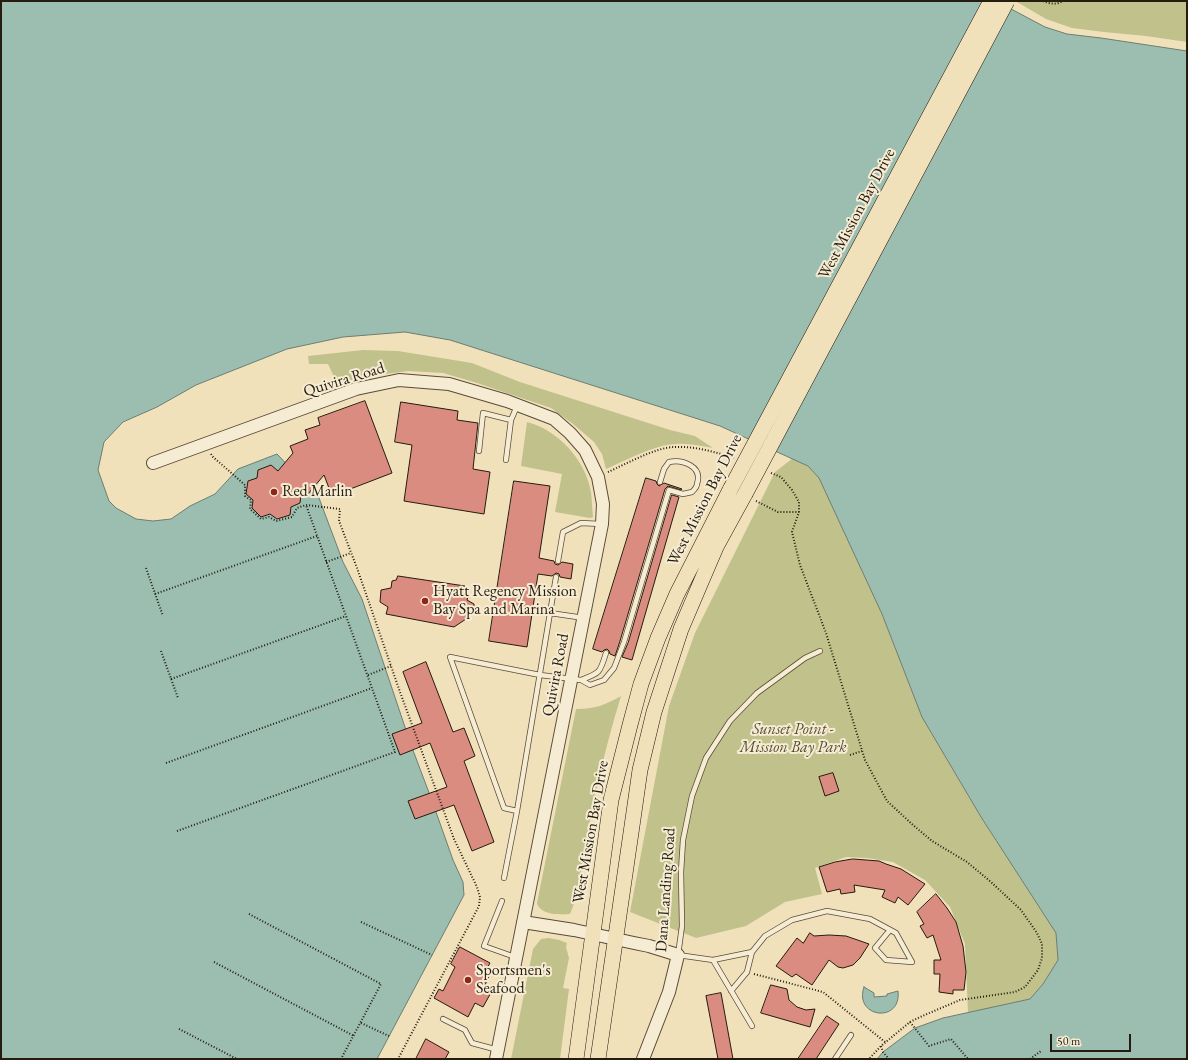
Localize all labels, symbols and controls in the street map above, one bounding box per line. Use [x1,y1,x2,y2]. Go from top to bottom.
street label: West Mission Bay Drive [815,146,899,282]
street label: Quivira Road [301,359,387,401]
street label: West Mission Bay Drive [664,431,746,569]
place label: Red Marlin [282,482,353,502]
marker: Red Marlin [269,487,279,497]
place label: Hyatt Regency Mission Bay Spa and Marina [433,582,577,620]
marker: Hyatt Regency Mission Bay Spa and Marina [420,596,430,606]
street label: Quivira Road [539,632,573,718]
park label: Sunset Point - Mission Bay Park [739,720,847,758]
street label: West Mission Bay Drive [569,759,613,905]
street label: Dana Landing Road [652,827,680,953]
place label: Sportsmen's Seafood [476,961,551,999]
marker: Sportsmen's Seafood [463,975,473,985]
scale bar [1052,1026,1133,1052]
text: 50 m [1057,1033,1080,1049]

